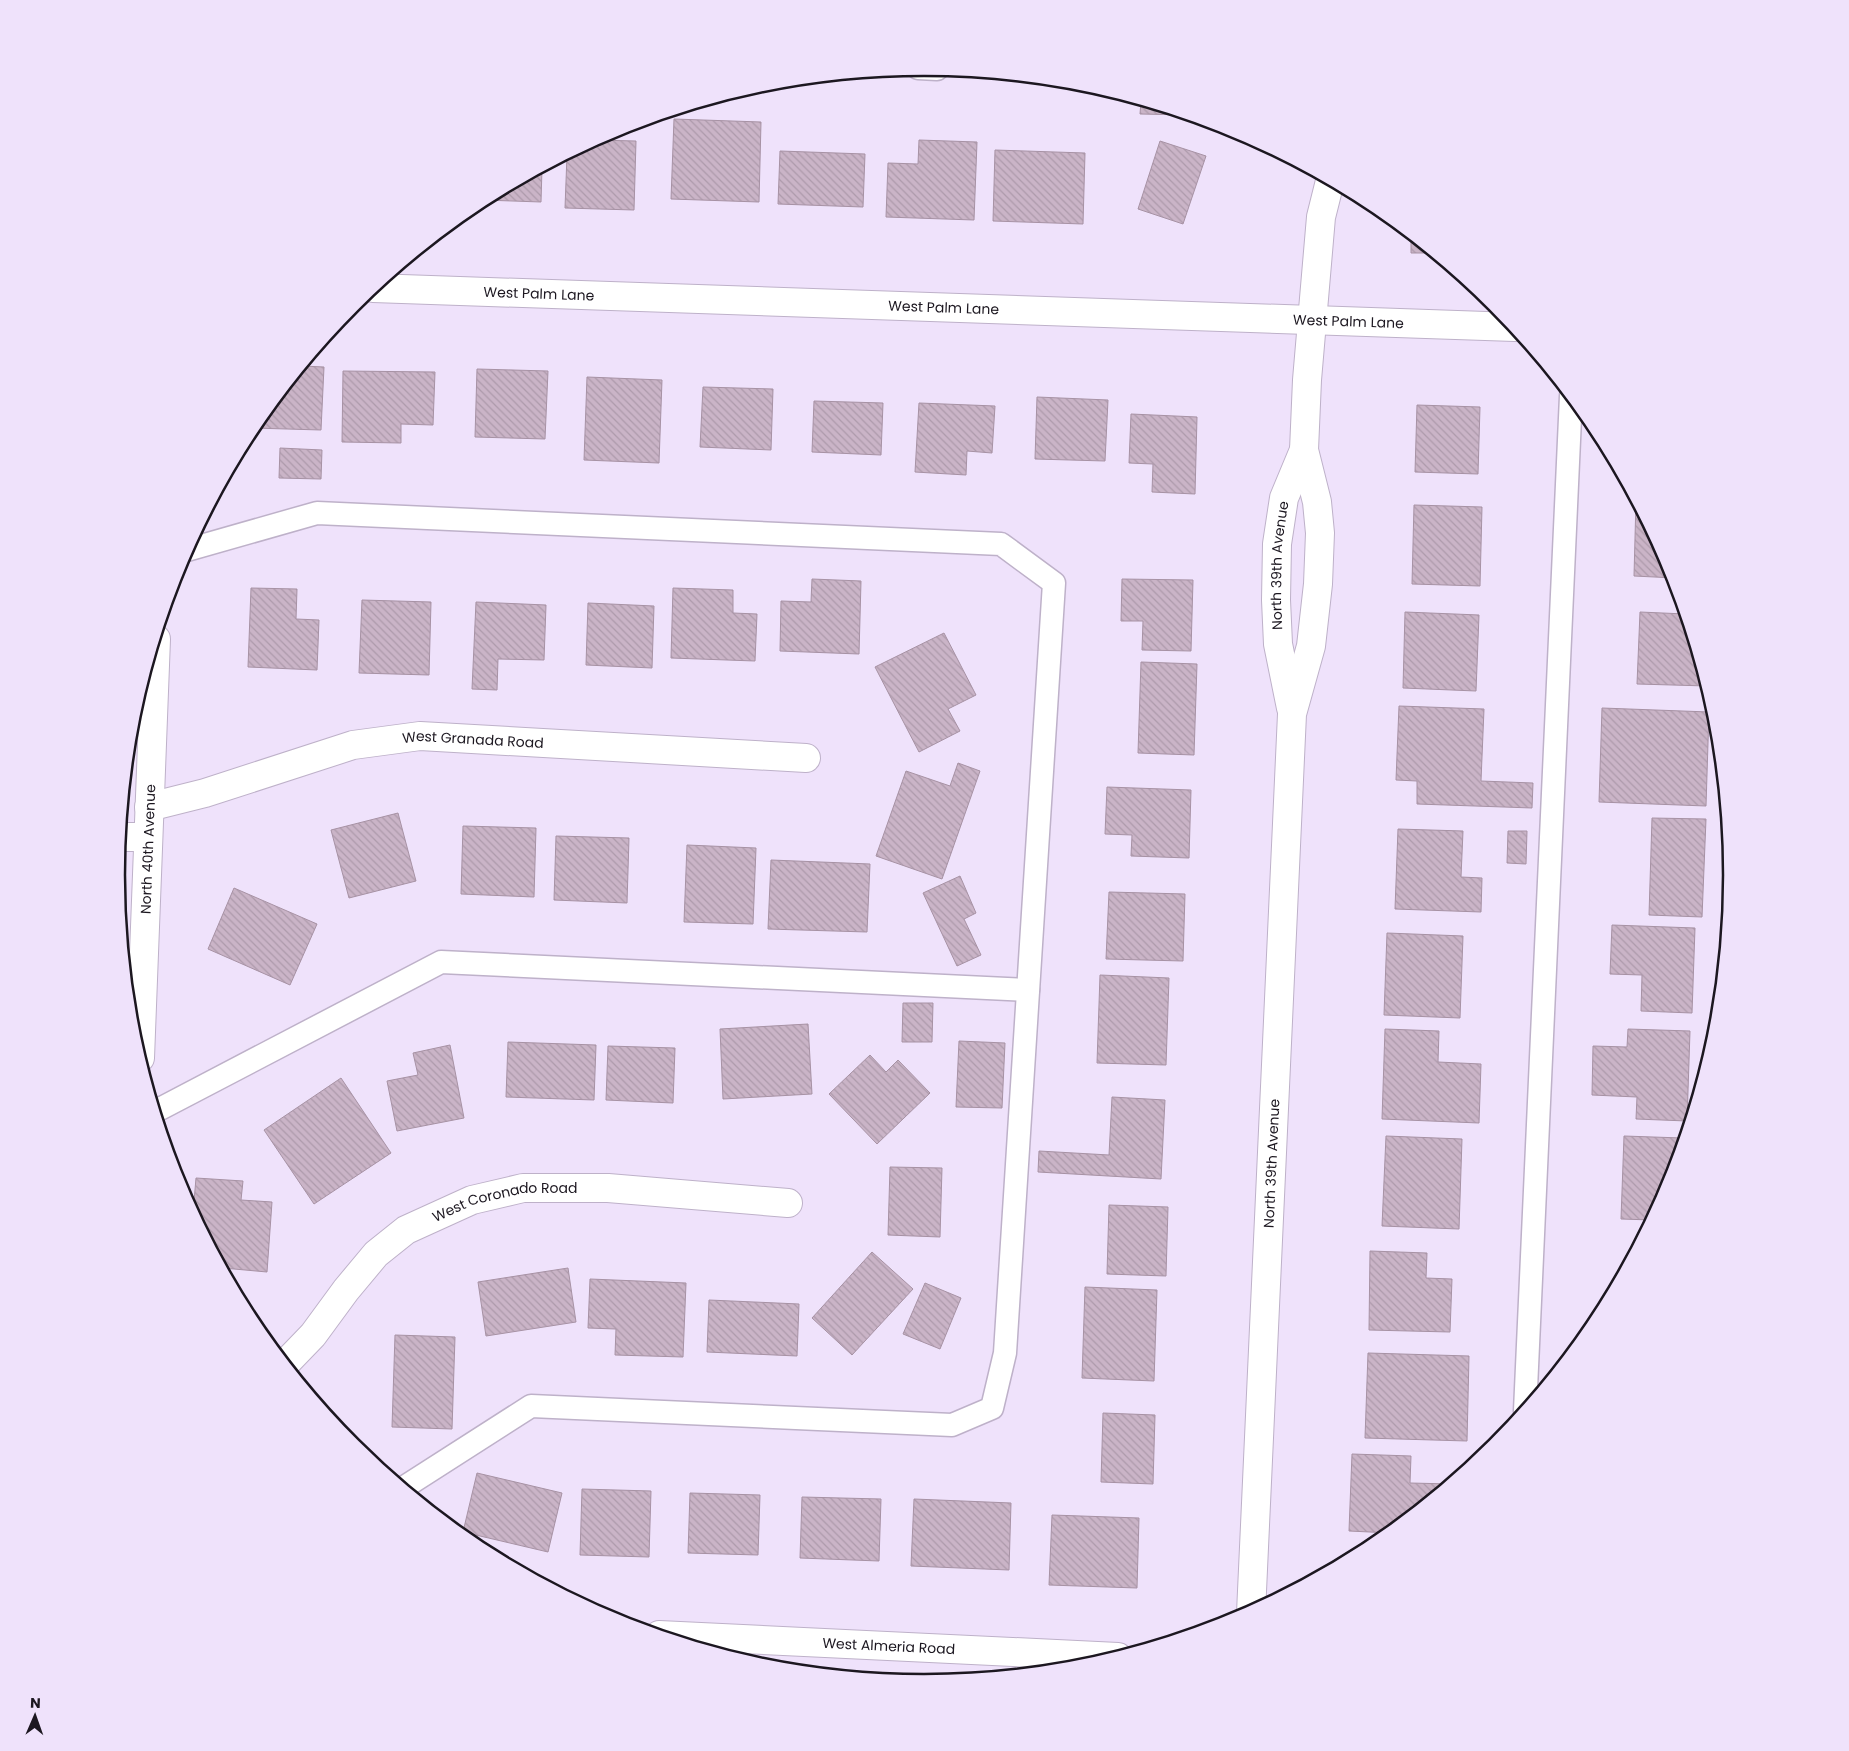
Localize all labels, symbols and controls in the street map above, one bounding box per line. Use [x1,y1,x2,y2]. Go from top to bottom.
street label: West Palm Lane [483,282,595,306]
street label: West Palm Lane [888,296,1000,319]
street label: West Palm Lane [1293,309,1405,333]
street label: North 39th Avenue [1266,499,1293,630]
street label: West Granada Road [401,726,544,753]
street label: North 40th Avenue [136,784,160,914]
street label: North 39th Avenue [1259,1098,1284,1229]
street label: West Coronado Road [429,1178,577,1227]
street label: West Almeria Road [822,1633,956,1659]
north arrow [10,1691,60,1741]
text: N [30,1693,41,1713]

